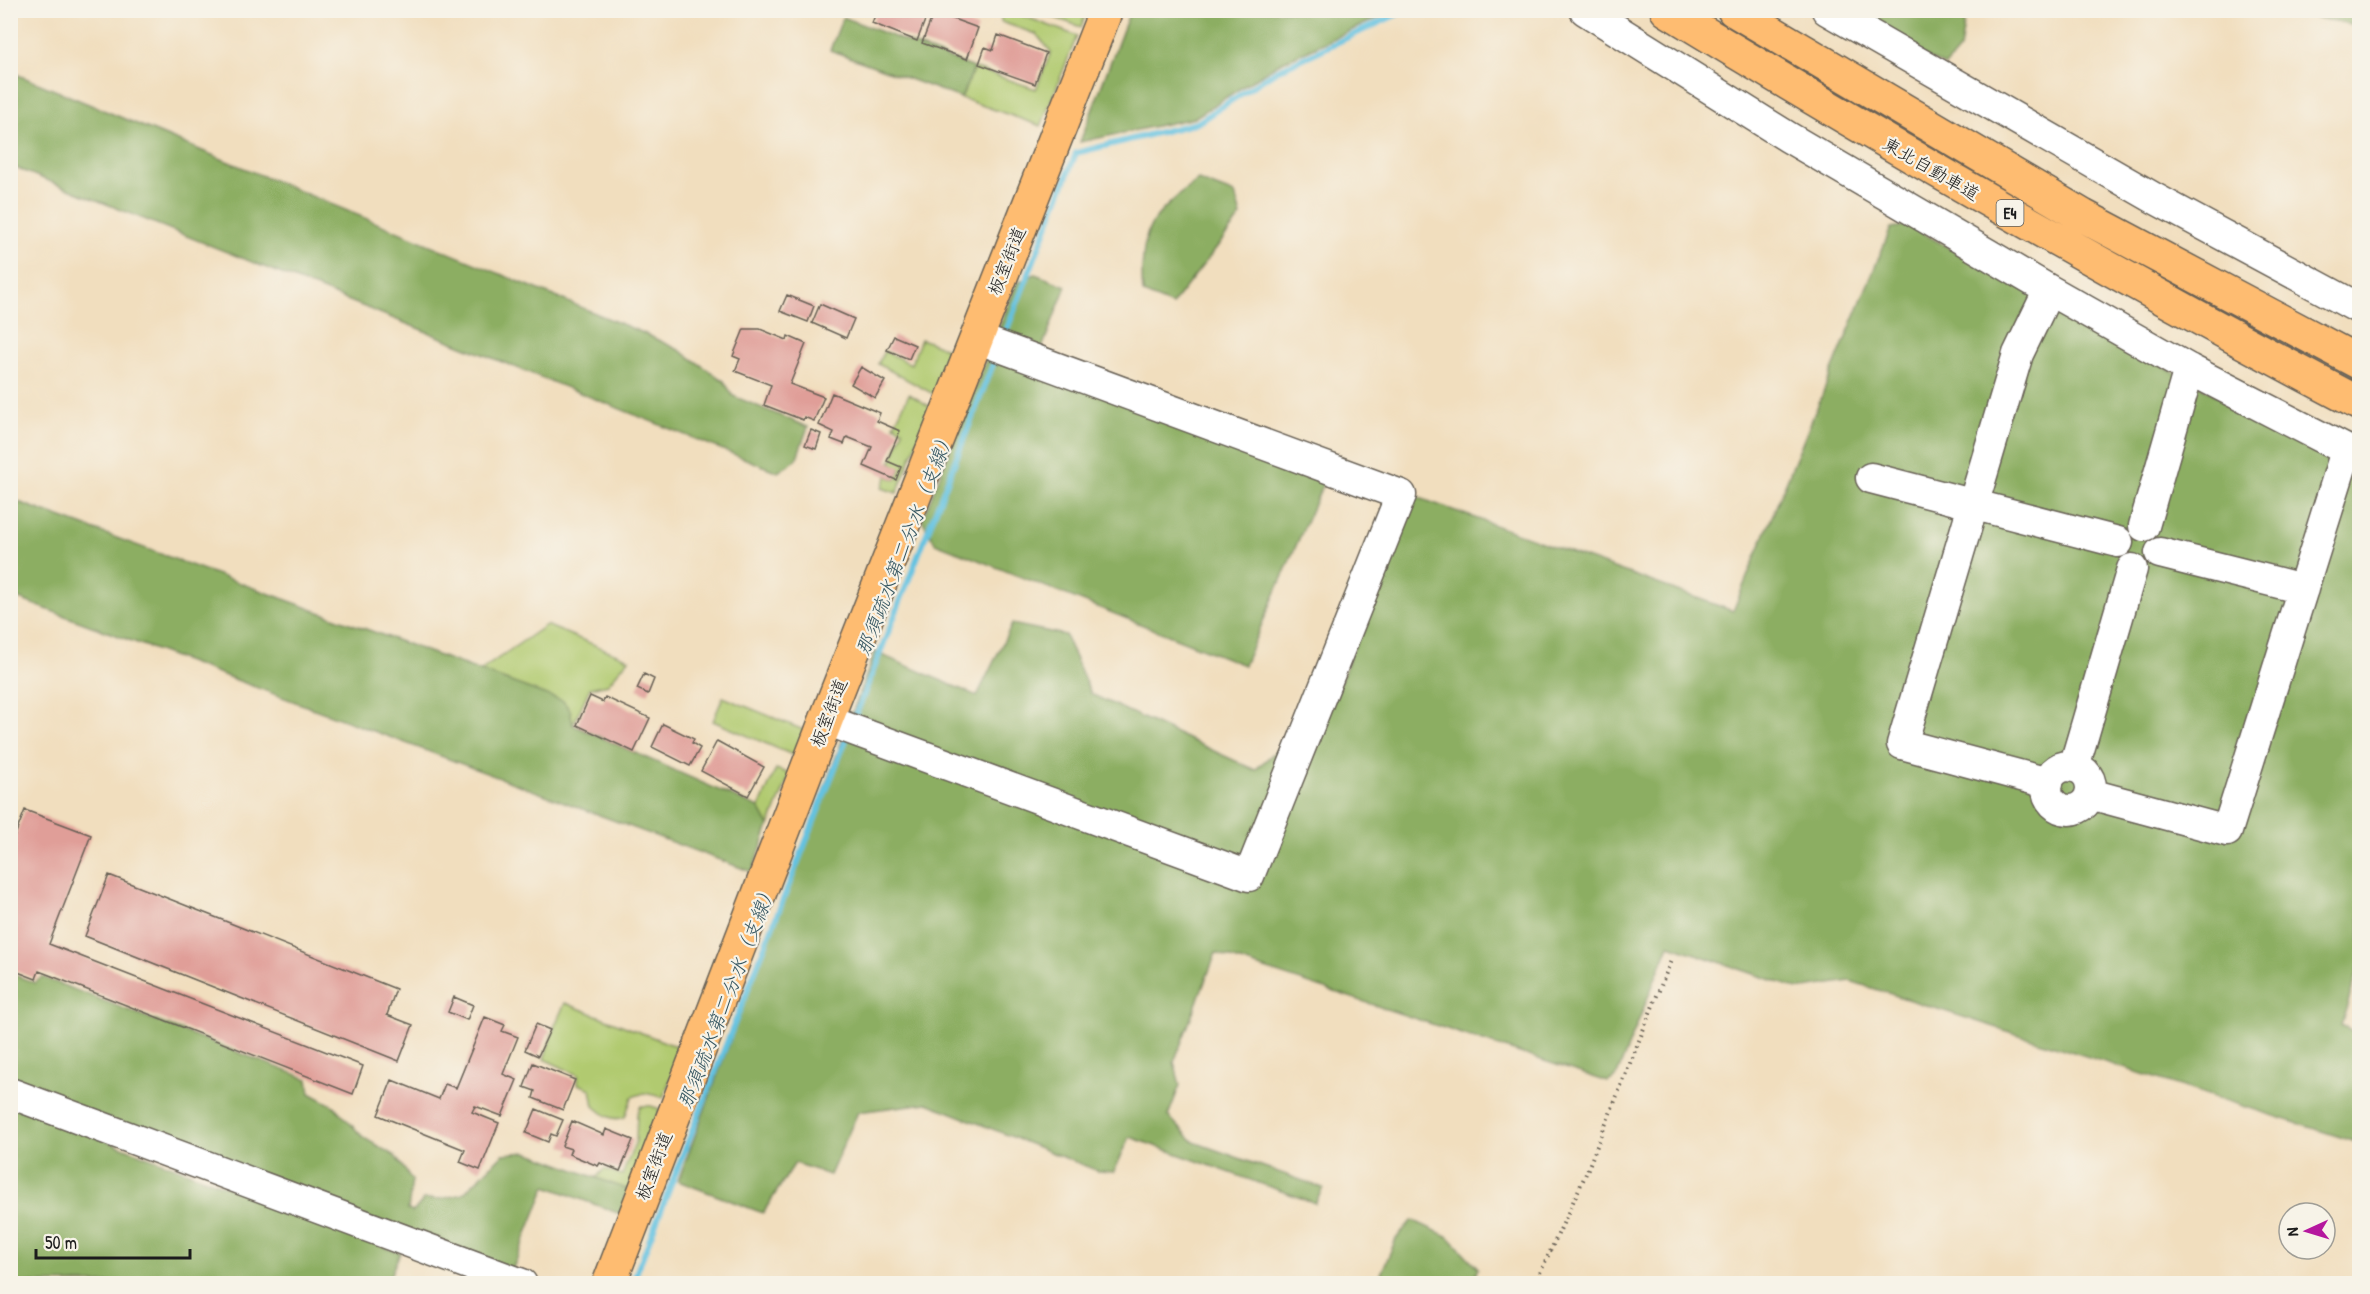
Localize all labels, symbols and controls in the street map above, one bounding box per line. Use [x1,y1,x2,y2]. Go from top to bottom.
street label: 東北自動車道 [1878,131,1984,206]
road number: E4 [1996,200,2024,226]
street label: 板室街道 [981,223,1032,299]
water label: 那須疏水第二分水（支線） [849,426,960,660]
street label: 板室街道 [804,675,853,751]
water label: 那須疏水第二分水（支線） [671,879,782,1113]
street label: 板室街道 [629,1128,678,1204]
north arrow [2277,1201,2337,1261]
scale bar [36,1222,190,1260]
text: N [2281,1227,2303,1237]
text: 50 m [45,1230,77,1255]

